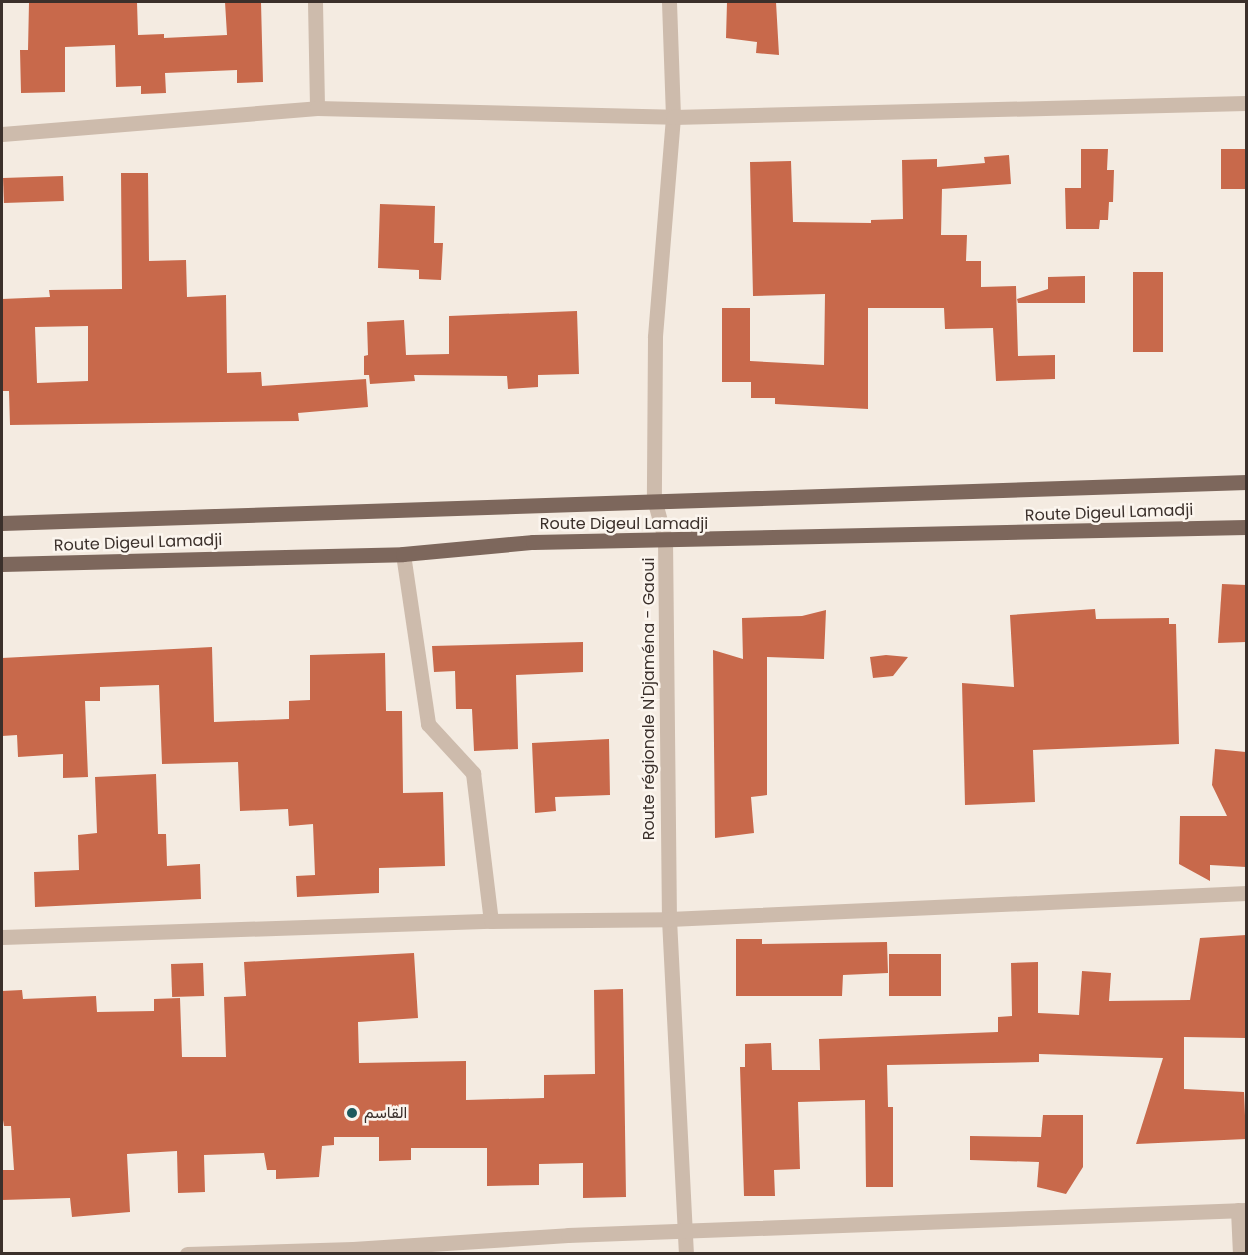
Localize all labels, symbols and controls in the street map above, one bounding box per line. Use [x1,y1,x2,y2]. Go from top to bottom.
street label: Route Digeul Lamadji [1025,500,1193,526]
street label: Route Digeul Lamadji [540,514,708,534]
street label: Route Digeul Lamadji [54,530,222,556]
street label: Route régionale N'Djaména - Gaoui [639,558,659,840]
place label: القاسم [364,1103,407,1123]
marker: القاسم [345,1106,359,1120]

